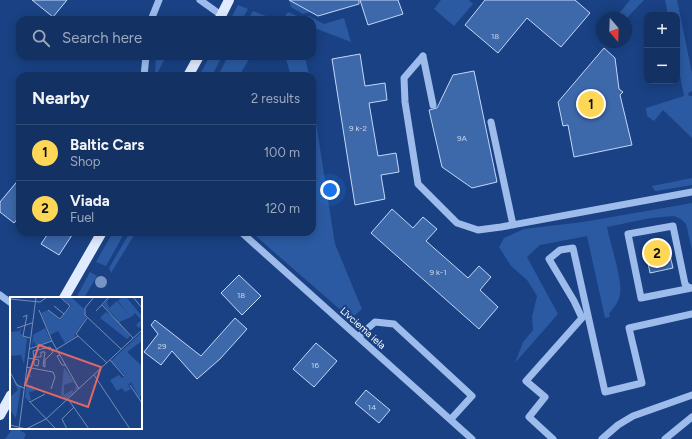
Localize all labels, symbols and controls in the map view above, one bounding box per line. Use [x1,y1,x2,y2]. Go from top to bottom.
north arrow [596,12,632,48]
map controls [644,12,680,84]
button: + [644,12,680,48]
search box [16,16,316,60]
icon: search [30,27,52,49]
text: Search here [62,29,142,47]
house number: 18 [491,31,499,41]
button: − [644,48,680,84]
text: Nearby [32,88,90,108]
pin: 1 [578,89,604,119]
text: 2 results [251,91,300,106]
house number: 9 k-2 [349,123,367,133]
house number: 9A [457,133,468,143]
text: Baltic Cars [70,136,144,154]
text: 1 [42,145,48,160]
text: 100 m [264,145,300,160]
text: Shop [70,154,100,169]
your location [320,180,340,200]
text: Viada [70,192,110,210]
text: 2 [41,201,49,216]
text: 120 m [265,201,300,216]
text: Fuel [70,210,94,225]
pin: 2 [644,238,670,268]
house number: 9 k-1 [429,267,447,277]
house number: 18 [237,290,245,300]
inset map [10,297,142,429]
street label: Līvciema iela [337,304,389,352]
house number: 29 [158,341,167,351]
house number: 16 [311,360,319,370]
house number: 14 [368,402,376,412]

